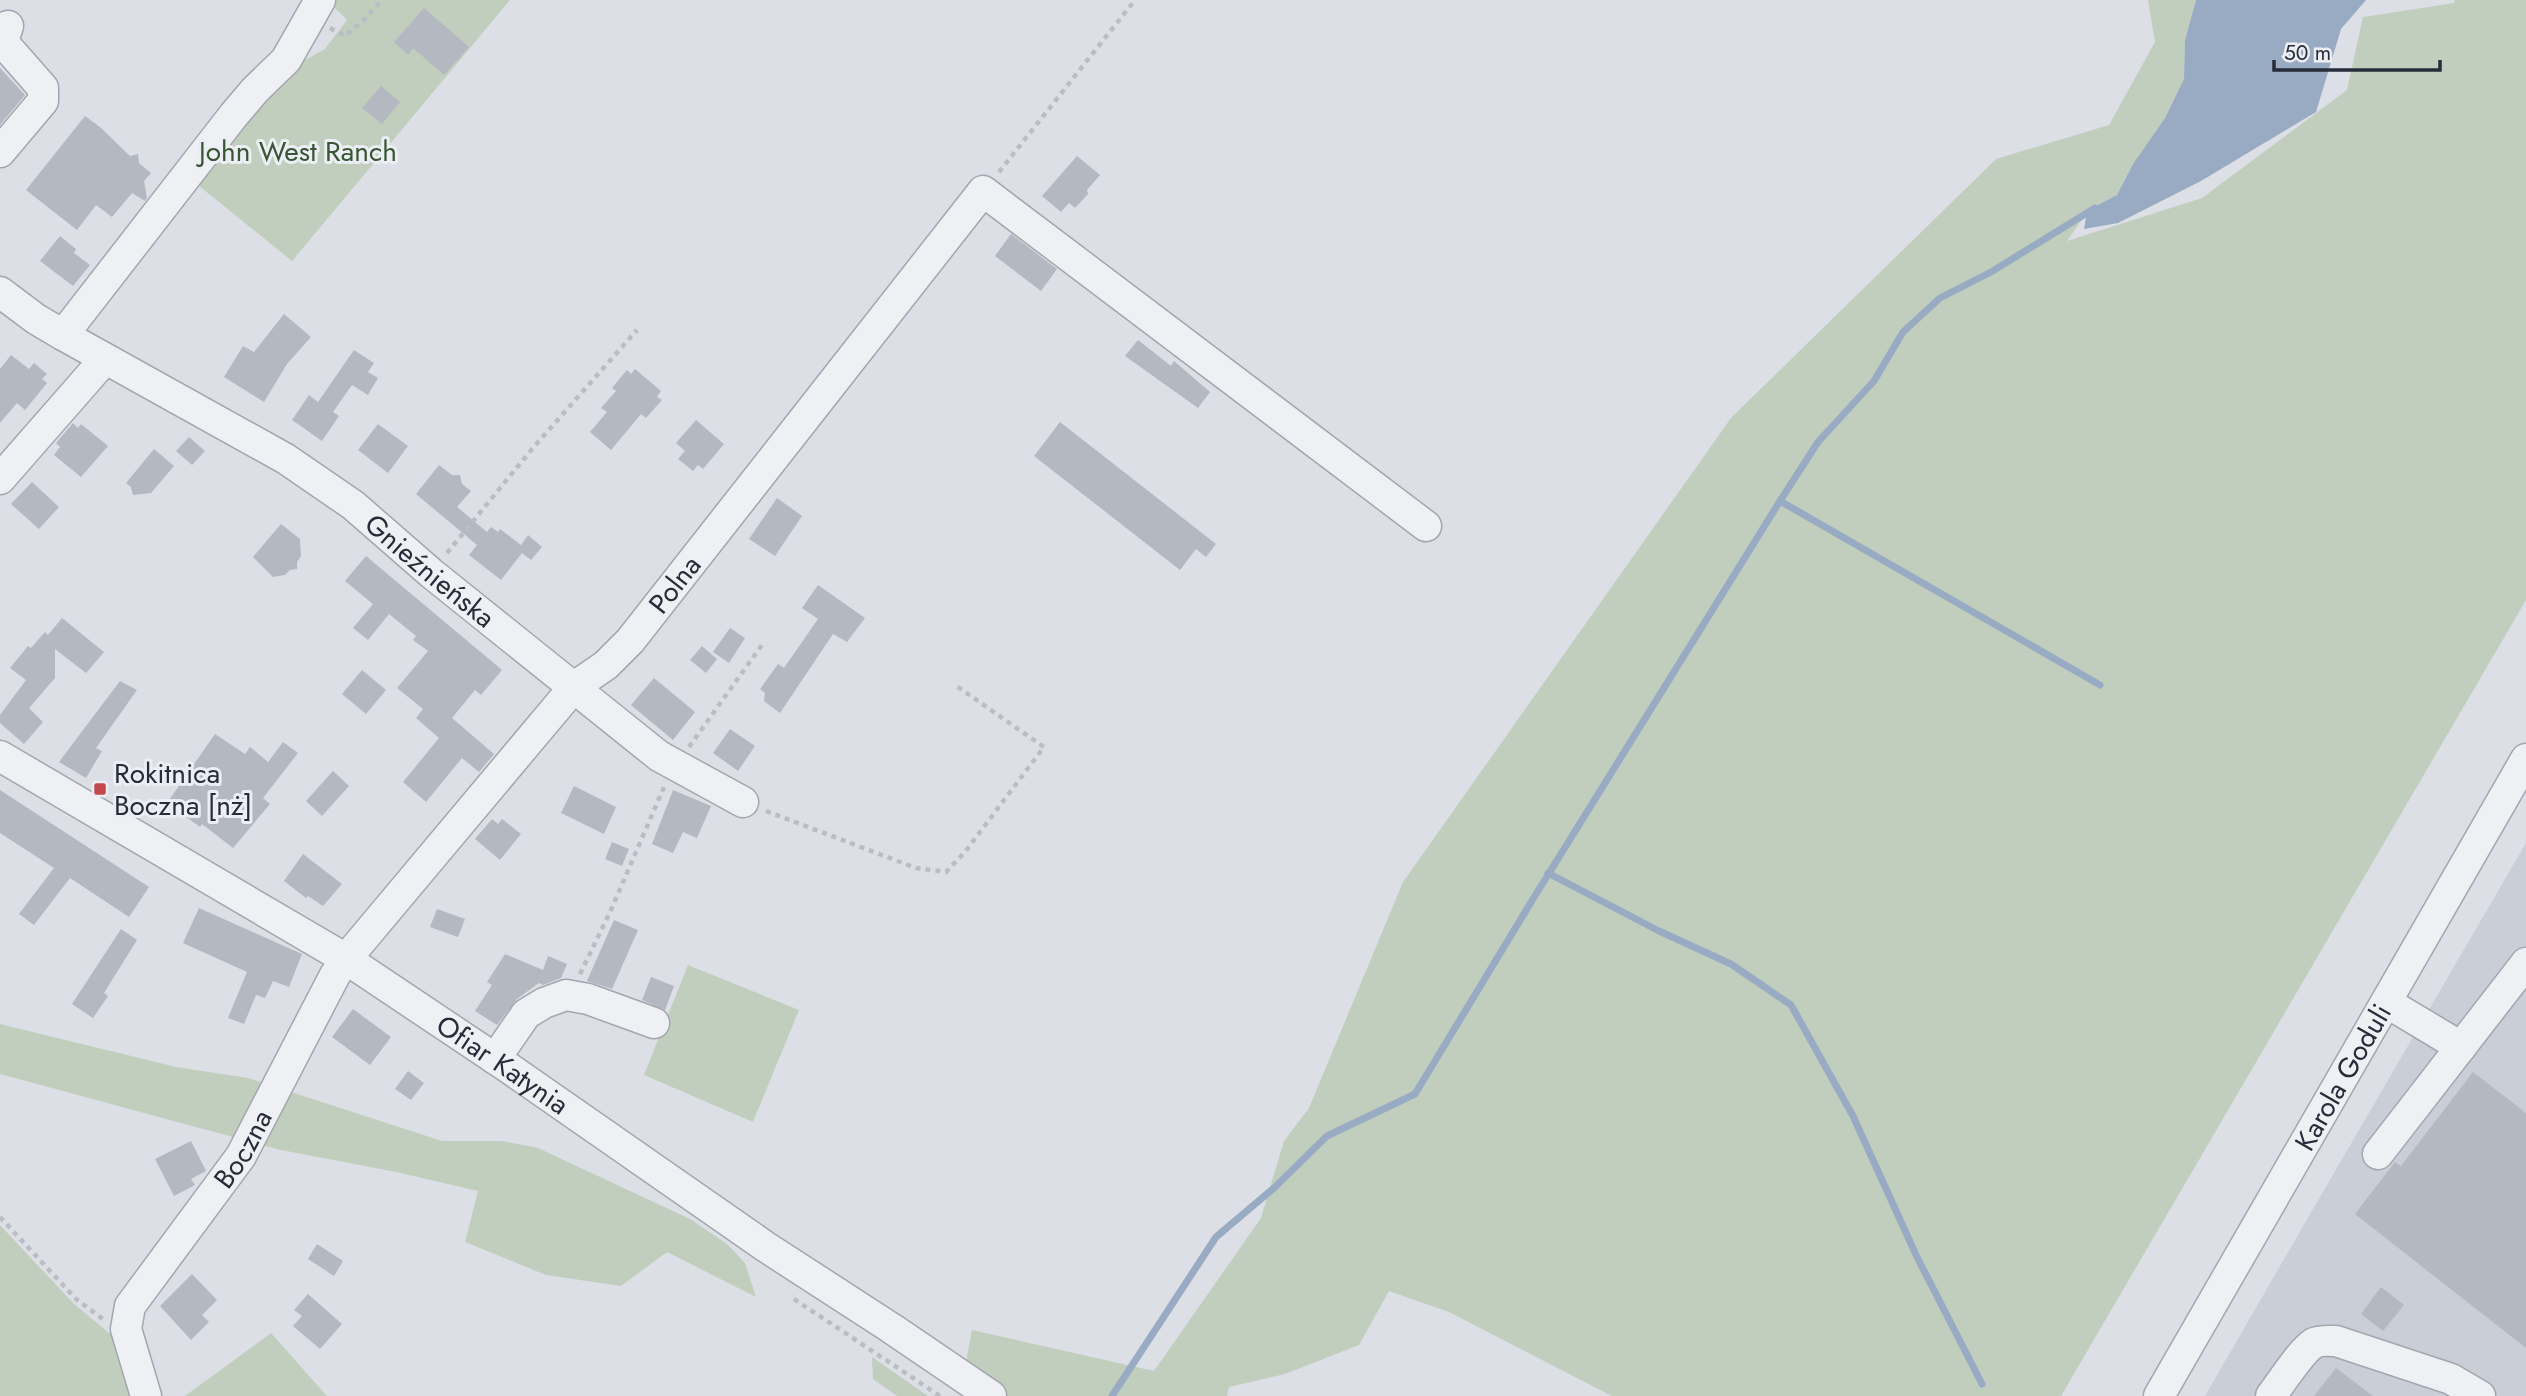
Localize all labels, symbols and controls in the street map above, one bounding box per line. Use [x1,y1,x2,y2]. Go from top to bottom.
scale bar [2274,28,2440,72]
text: 50 m [2284,38,2331,68]
park label: John West Ranch [195,131,397,172]
street label: Gnieźnieńska [355,504,504,638]
street label: Polna [639,547,711,623]
place label: Rokitnica Boczna [nż] [114,753,252,826]
marker: Rokitnica Boczna [nż] [92,781,108,797]
street label: Karola Goduli [2285,996,2402,1158]
street label: Ofiar Katynia [428,1005,577,1125]
street label: Boczna [204,1103,283,1197]

